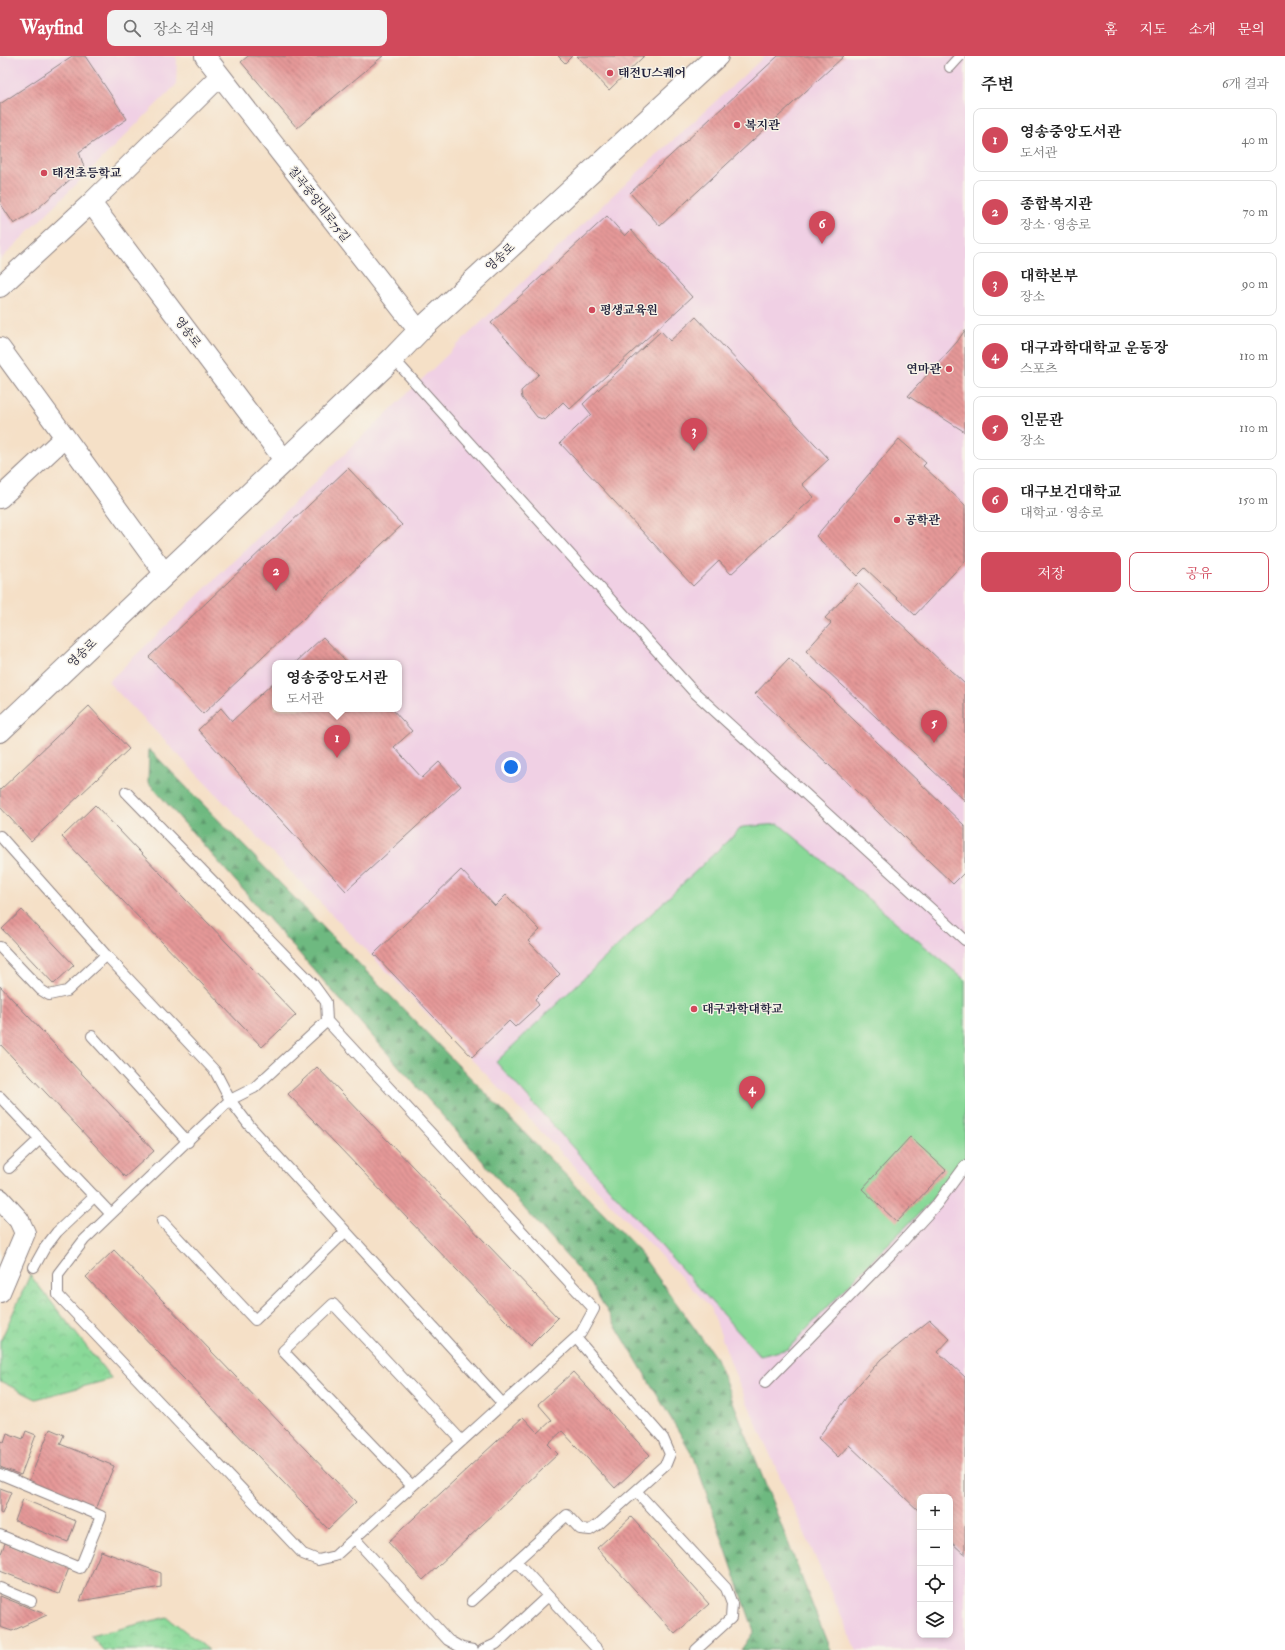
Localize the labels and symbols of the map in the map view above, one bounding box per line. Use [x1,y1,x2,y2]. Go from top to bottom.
place label: 태전U스퀘어 [618,66,686,81]
marker: 태전U스퀘어 [605,68,615,78]
place label: 복지관 [745,118,780,133]
marker: 복지관 [732,120,742,130]
street label: 칠곡중앙대로75길 [284,163,353,245]
place label: 태전초등학교 [52,166,122,181]
marker: 태전초등학교 [39,168,49,178]
pin: 6 [809,211,835,244]
street label: 영송로 [483,240,518,275]
place label: 평생교육원 [600,303,658,318]
marker: 평생교육원 [587,305,597,315]
street label: 영송로 [171,314,204,351]
place label: 연마관 [906,362,941,377]
marker: 연마관 [944,364,954,374]
pin: 3 [681,418,707,451]
place label: 공학관 [905,513,940,528]
marker: 공학관 [892,515,902,525]
pin: 2 [263,558,289,591]
street label: 영송로 [65,636,100,671]
pin: 5 [921,710,947,743]
pin: 1 [324,725,350,758]
your location [501,757,521,777]
place label: 대구과학대학교 [702,1002,784,1017]
marker: 대구과학대학교 [689,1004,699,1014]
pin: 4 [739,1076,765,1109]

